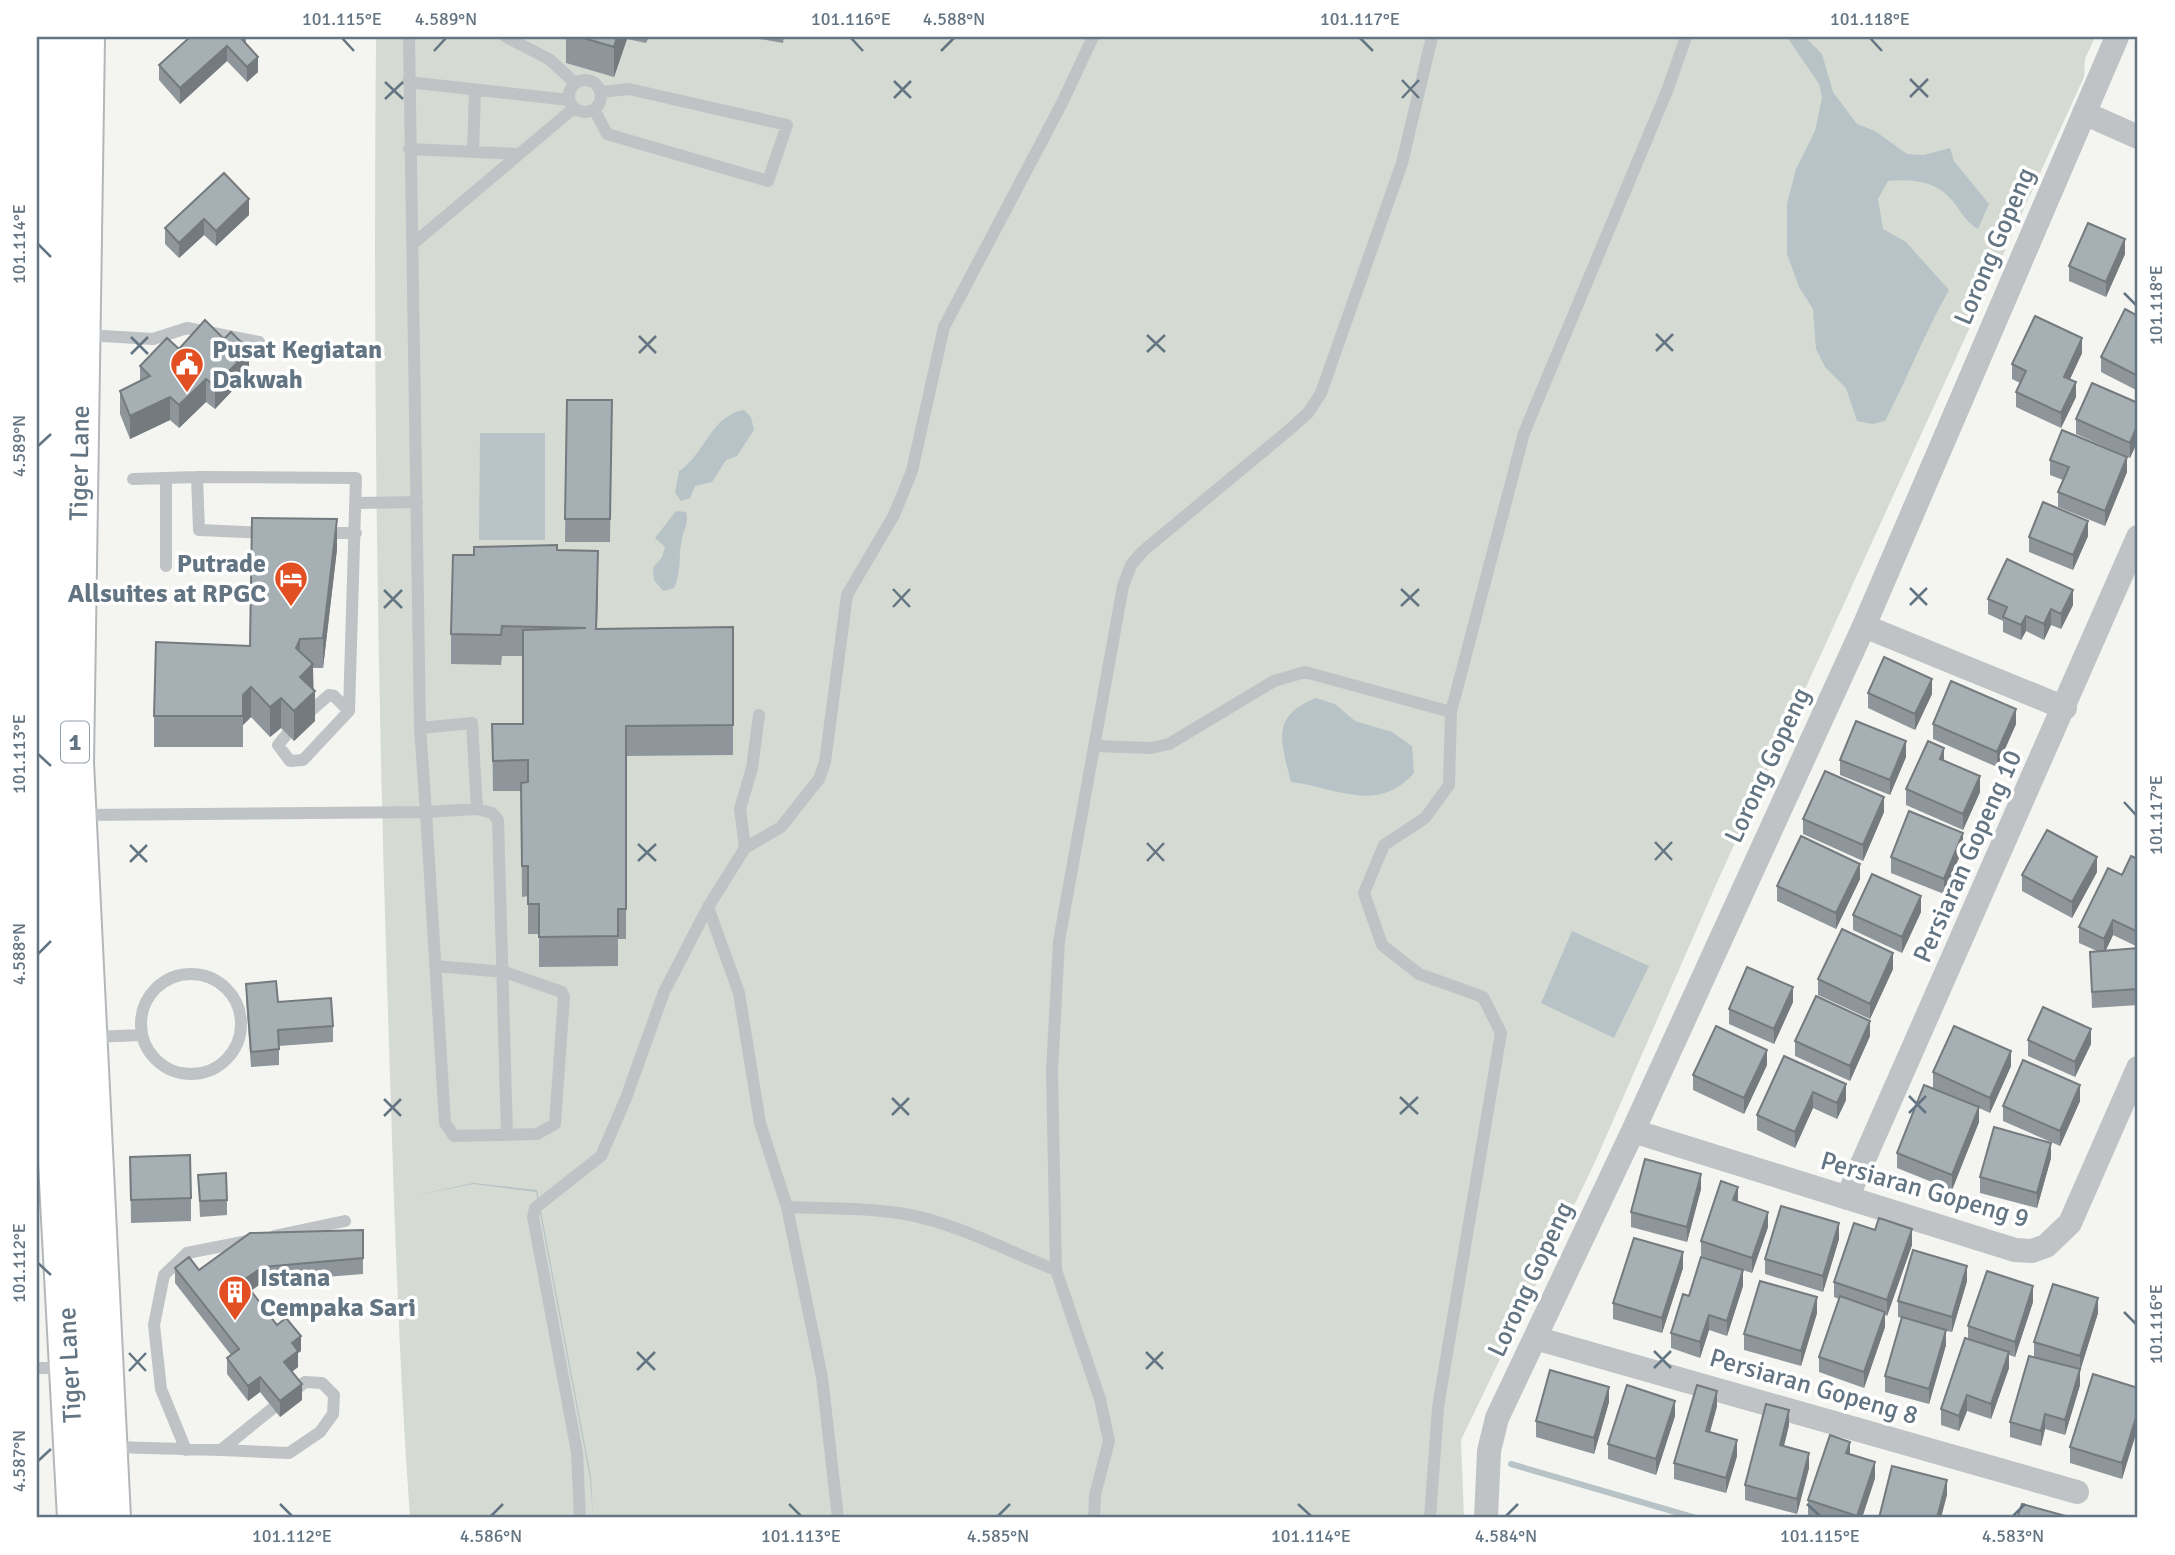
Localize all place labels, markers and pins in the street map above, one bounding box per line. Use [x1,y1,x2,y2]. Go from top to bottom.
place label: Pusat Kegiatan Dakwah [212,334,382,396]
public building icon: Pusat Kegiatan Dakwah [168,345,206,394]
place label: Putrade Allsuites at RPGC [68,548,266,610]
hotel icon: Putrade Allsuites at RPGC [272,559,310,608]
place label: Istana Cempaka Sari [260,1262,416,1324]
building icon: Istana Cempaka Sari [216,1273,254,1322]

